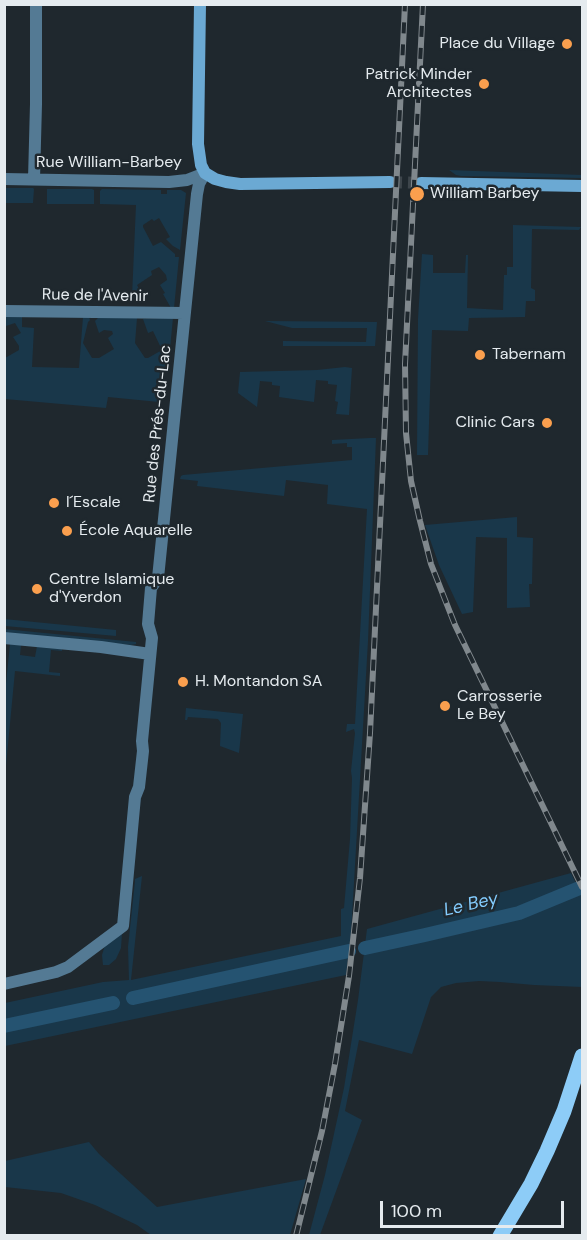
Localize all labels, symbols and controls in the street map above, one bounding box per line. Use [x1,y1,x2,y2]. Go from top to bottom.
place label: Place du Village [439,34,555,54]
marker: Place du Village [560,37,574,51]
place label: Patrick Minder Architectes [366,65,472,103]
marker: Patrick Minder Architectes [477,77,491,91]
street label: Rue William-Barbey [36,153,182,173]
place label: William Barbey [430,184,539,204]
marker: William Barbey [408,185,426,203]
street label: Rue de l'Avenir [42,285,148,307]
street label: Rue des Prés-du-Lac [140,344,176,504]
place label: Tabernam [492,345,566,365]
marker: Tabernam [473,348,487,362]
place label: Clinic Cars [456,413,535,433]
marker: Clinic Cars [540,416,554,430]
place label: l´Escale [66,493,121,513]
marker: l´Escale [47,496,61,510]
place label: École Aquarelle [79,521,193,541]
marker: École Aquarelle [60,524,74,538]
place label: Centre Islamique d'Yverdon [49,570,174,608]
marker: Centre Islamique d'Yverdon [30,582,44,596]
place label: H. Montandon SA [195,672,322,692]
marker: H. Montandon SA [176,675,190,689]
place label: Carrosserie Le Bey [457,687,542,725]
marker: Carrosserie Le Bey [438,699,452,713]
water label: Le Bey [442,888,500,922]
scale bar [383,1189,568,1227]
text: 100 m [391,1199,442,1223]

